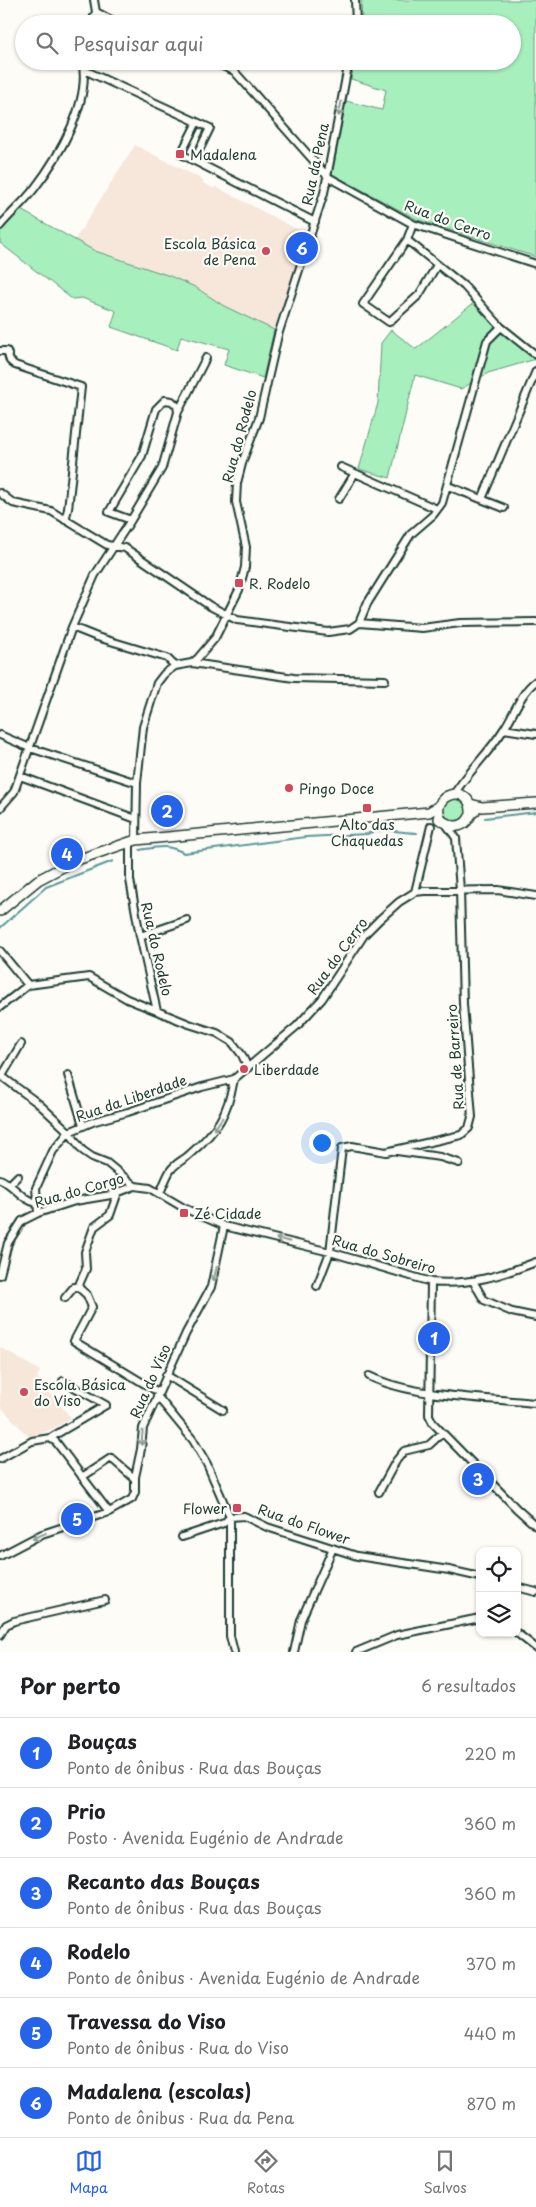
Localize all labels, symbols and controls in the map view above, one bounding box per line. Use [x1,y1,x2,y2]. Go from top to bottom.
search box [15,15,521,70]
icon: search [33,29,61,57]
text: Pesquisar aqui [73,29,203,57]
one-way arrow [334,101,344,117]
street label: Rua da Pena [296,121,334,207]
place label: Madalena [190,144,257,165]
marker: Madalena [174,148,186,160]
street label: Rua do Cerro [402,195,495,246]
pin: 6 [286,229,318,267]
place label: Escola Básica de Pena [164,233,256,270]
marker: Escola Básica de Pena [260,245,272,257]
street label: Rua do Rodelo [216,387,262,485]
place label: R. Rodelo [249,573,310,594]
marker: R. Rodelo [233,577,245,589]
place label: Pingo Doce [299,778,374,799]
marker: Pingo Doce [283,782,295,794]
pin: 2 [151,792,183,830]
marker: Alto das Chaquedas [361,802,373,814]
place label: Alto das Chaquedas [331,814,403,851]
pin: 4 [51,835,83,873]
street label: Rua do Rodelo [136,900,178,998]
street label: Rua do Cerro [302,913,372,999]
street label: Rua de Barreiro [441,1003,469,1111]
place label: Liberdade [254,1059,319,1080]
marker: Liberdade [238,1063,250,1075]
street label: Rua da Liberdade [73,1069,189,1127]
one-way arrow [213,1117,223,1131]
your location [309,1130,335,1156]
street label: Rua do Corgo [32,1167,126,1213]
place label: Zé Cidade [194,1203,261,1224]
marker: Zé Cidade [178,1207,190,1219]
street label: Rua do Sobreiro [330,1229,438,1279]
one-way arrow [275,1235,291,1244]
one-way arrow [210,1266,219,1282]
pin: 1 [418,1319,450,1357]
street label: Rua do Viso [124,1340,176,1421]
place label: Escola Básica do Viso [34,1374,126,1411]
marker: Escola Básica do Viso [18,1386,30,1398]
one-way arrow [137,1430,147,1446]
pin: 3 [462,1460,494,1498]
place label: Flower [183,1498,227,1519]
street label: Rua do Flower [255,1498,353,1550]
pin: 5 [61,1500,93,1538]
marker: Flower [231,1502,243,1514]
one-way arrow [32,1532,47,1542]
map controls [476,1547,521,1637]
button: locate [476,1547,521,1592]
button: layers [476,1592,521,1637]
text: Por perto [20,1669,120,1701]
text: 6 resultados [421,1673,516,1697]
text: Bouças [67,1727,137,1755]
text: 1 [32,1741,40,1765]
text: 220 m [465,1741,516,1765]
text: Ponto de ônibus · Rua das Bouças [67,1755,321,1779]
text: Prio [67,1797,105,1825]
text: 2 [30,1811,42,1835]
text: 360 m [464,1811,516,1835]
text: Posto · Avenida Eugénio de Andrade [67,1825,344,1849]
text: Recanto das Bouças [67,1867,260,1895]
text: 3 [31,1881,41,1905]
text: 360 m [464,1881,516,1905]
text: Ponto de ônibus · Rua das Bouças [67,1895,321,1919]
text: Rodelo [67,1937,130,1965]
text: 4 [31,1951,41,1975]
text: 370 m [466,1951,516,1975]
text: Ponto de ônibus · Avenida Eugénio de Andrade [67,1965,420,1989]
text: Travessa do Viso [67,2007,226,2035]
text: 5 [31,2021,41,2045]
text: 440 m [464,2021,516,2045]
text: Ponto de ônibus · Rua do Viso [67,2035,289,2059]
text: Madalena (escolas) [67,2077,251,2105]
text: 6 [30,2091,42,2115]
text: 870 m [467,2091,516,2115]
text: Ponto de ônibus · Rua da Pena [67,2105,294,2129]
tab: Mapa [69,2147,108,2198]
tab: Rotas [247,2147,285,2198]
tab: Salvos [423,2147,467,2198]

